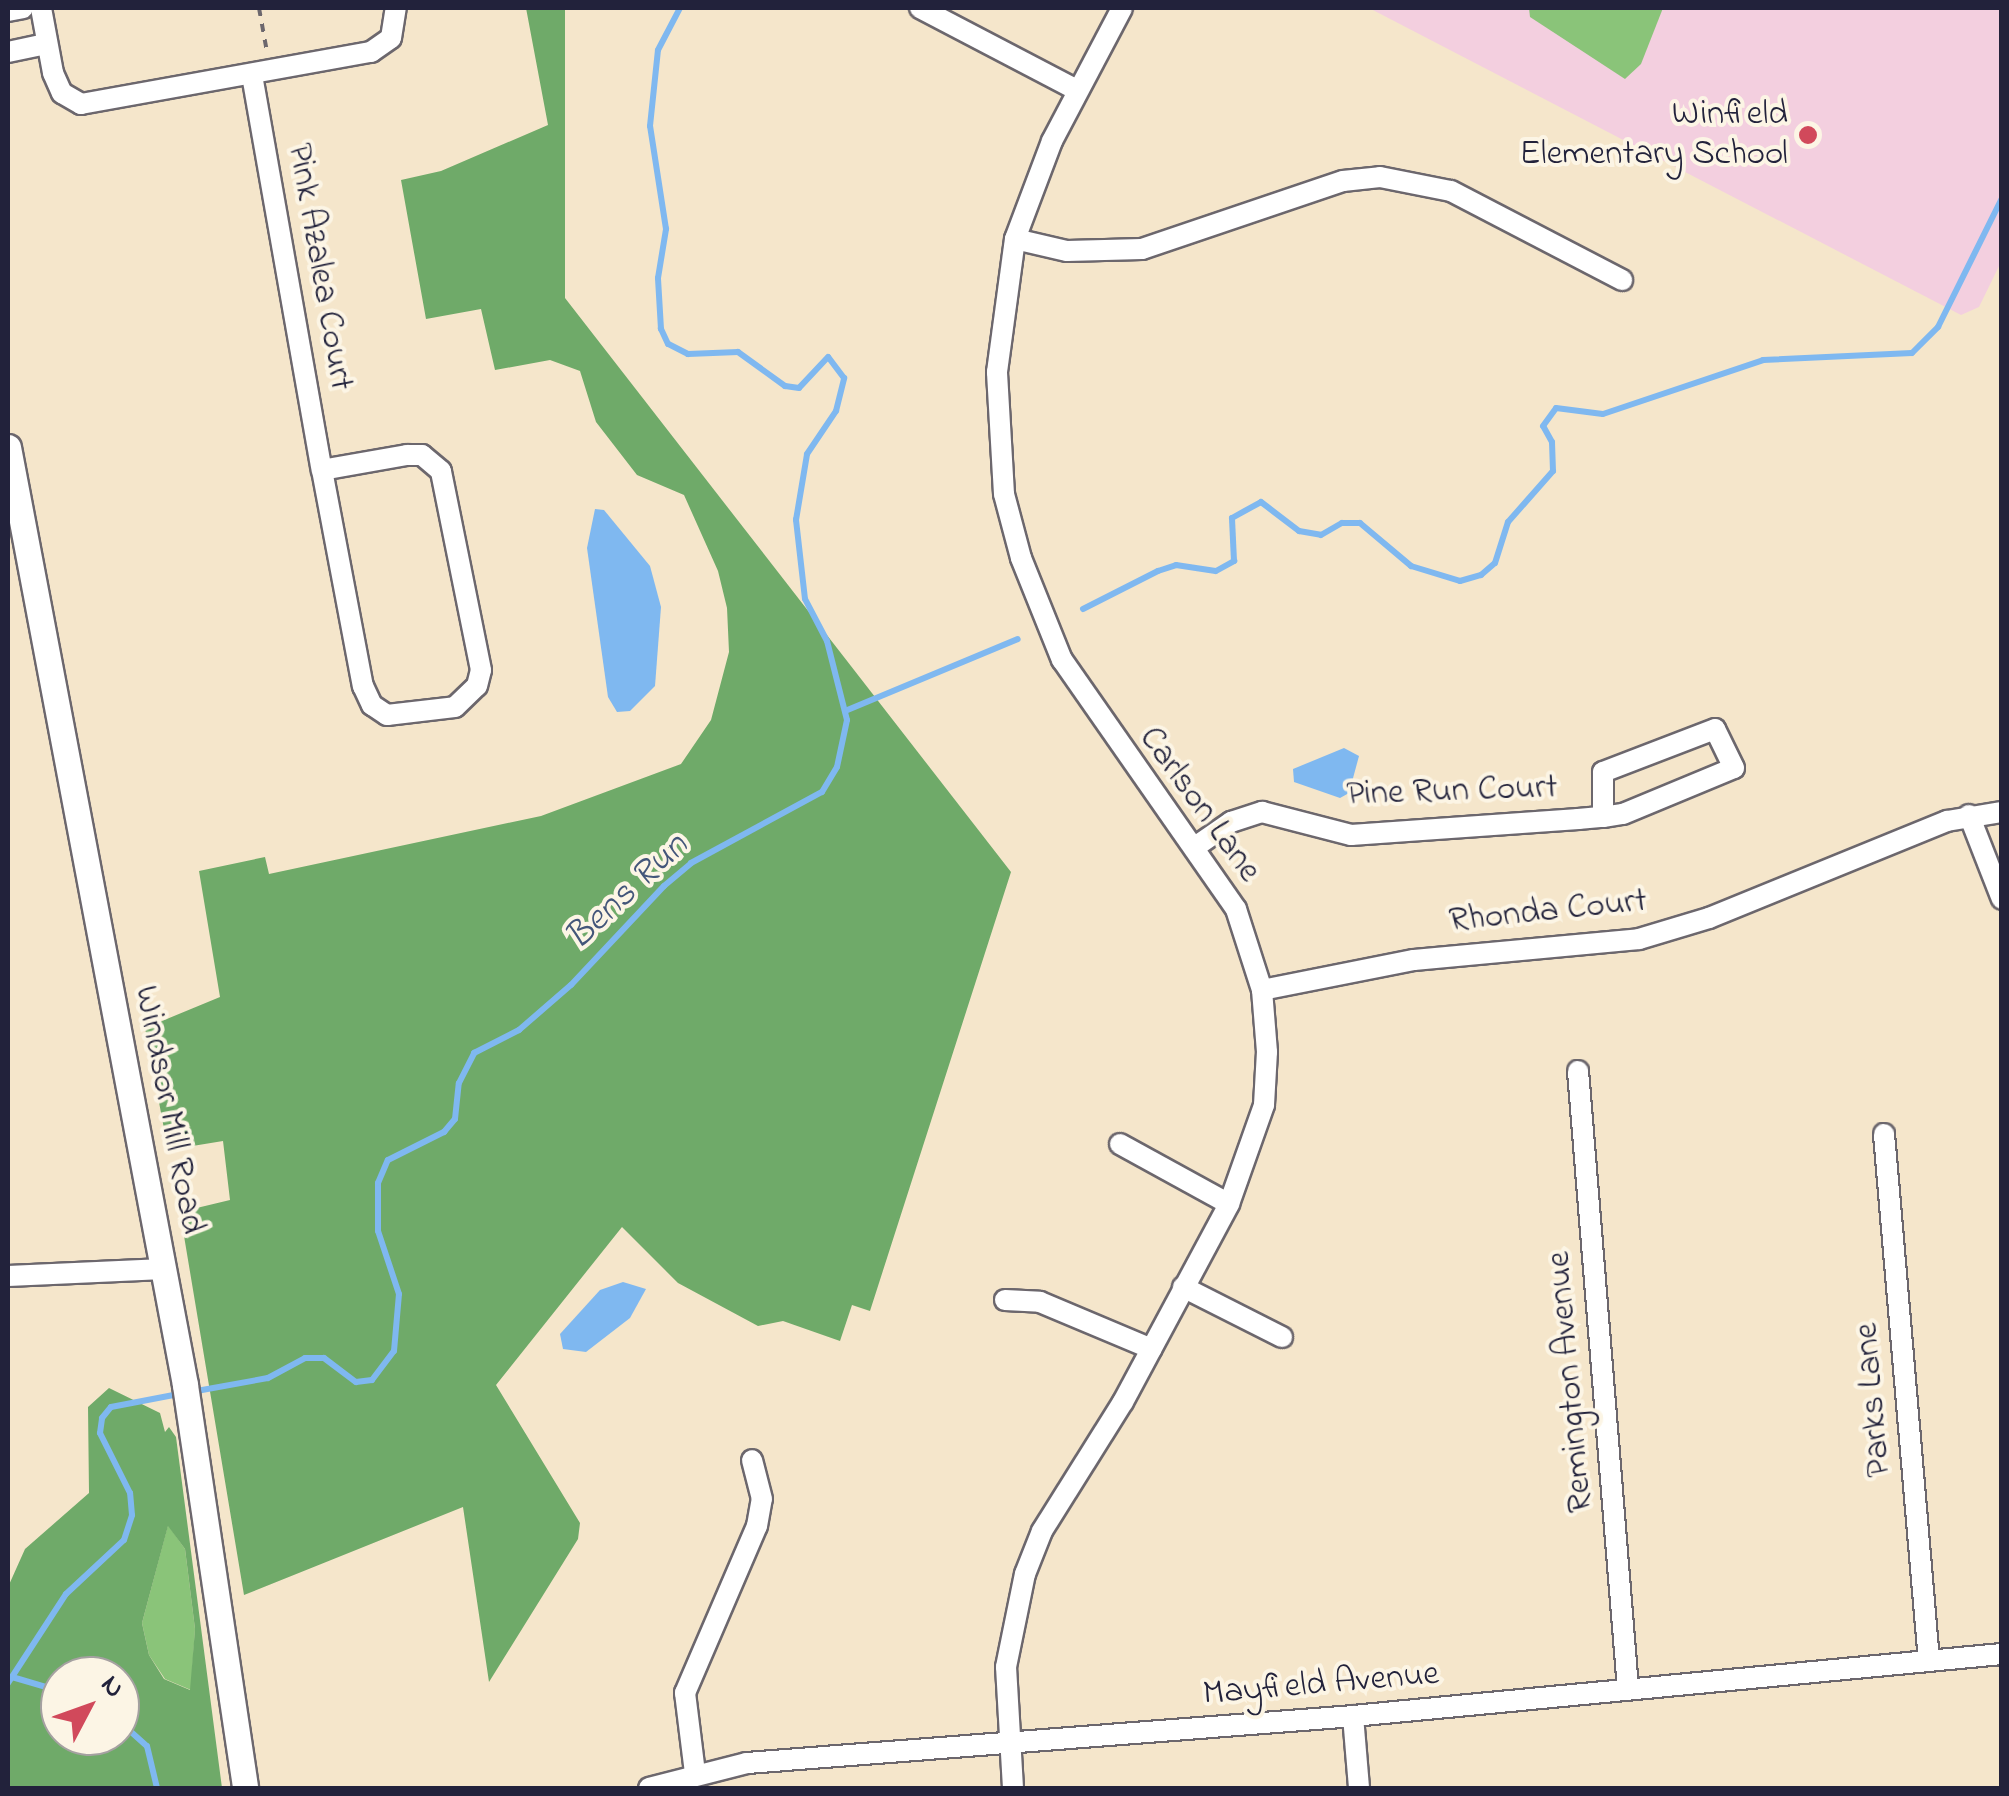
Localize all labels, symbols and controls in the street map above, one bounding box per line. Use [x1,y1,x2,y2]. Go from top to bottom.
place label: Winfield Elementary School [1520,94,1788,176]
marker: Winfield Elementary School [1797,124,1819,146]
street label: Pink Azalea Court [277,140,361,394]
street label: Carlson Lane [1129,719,1269,891]
street label: Pine Run Court [1346,767,1558,817]
water label: Bens Run [557,825,699,961]
street label: Rhonda Court [1447,881,1649,943]
street label: Windsor Mill Road [123,982,213,1238]
street label: Remington Avenue [1539,1250,1603,1514]
street label: Parks Lane [1846,1321,1902,1479]
street label: Mayfield Avenue [1201,1654,1441,1716]
north arrow [40,1656,140,1756]
text: N [90,1667,133,1708]

